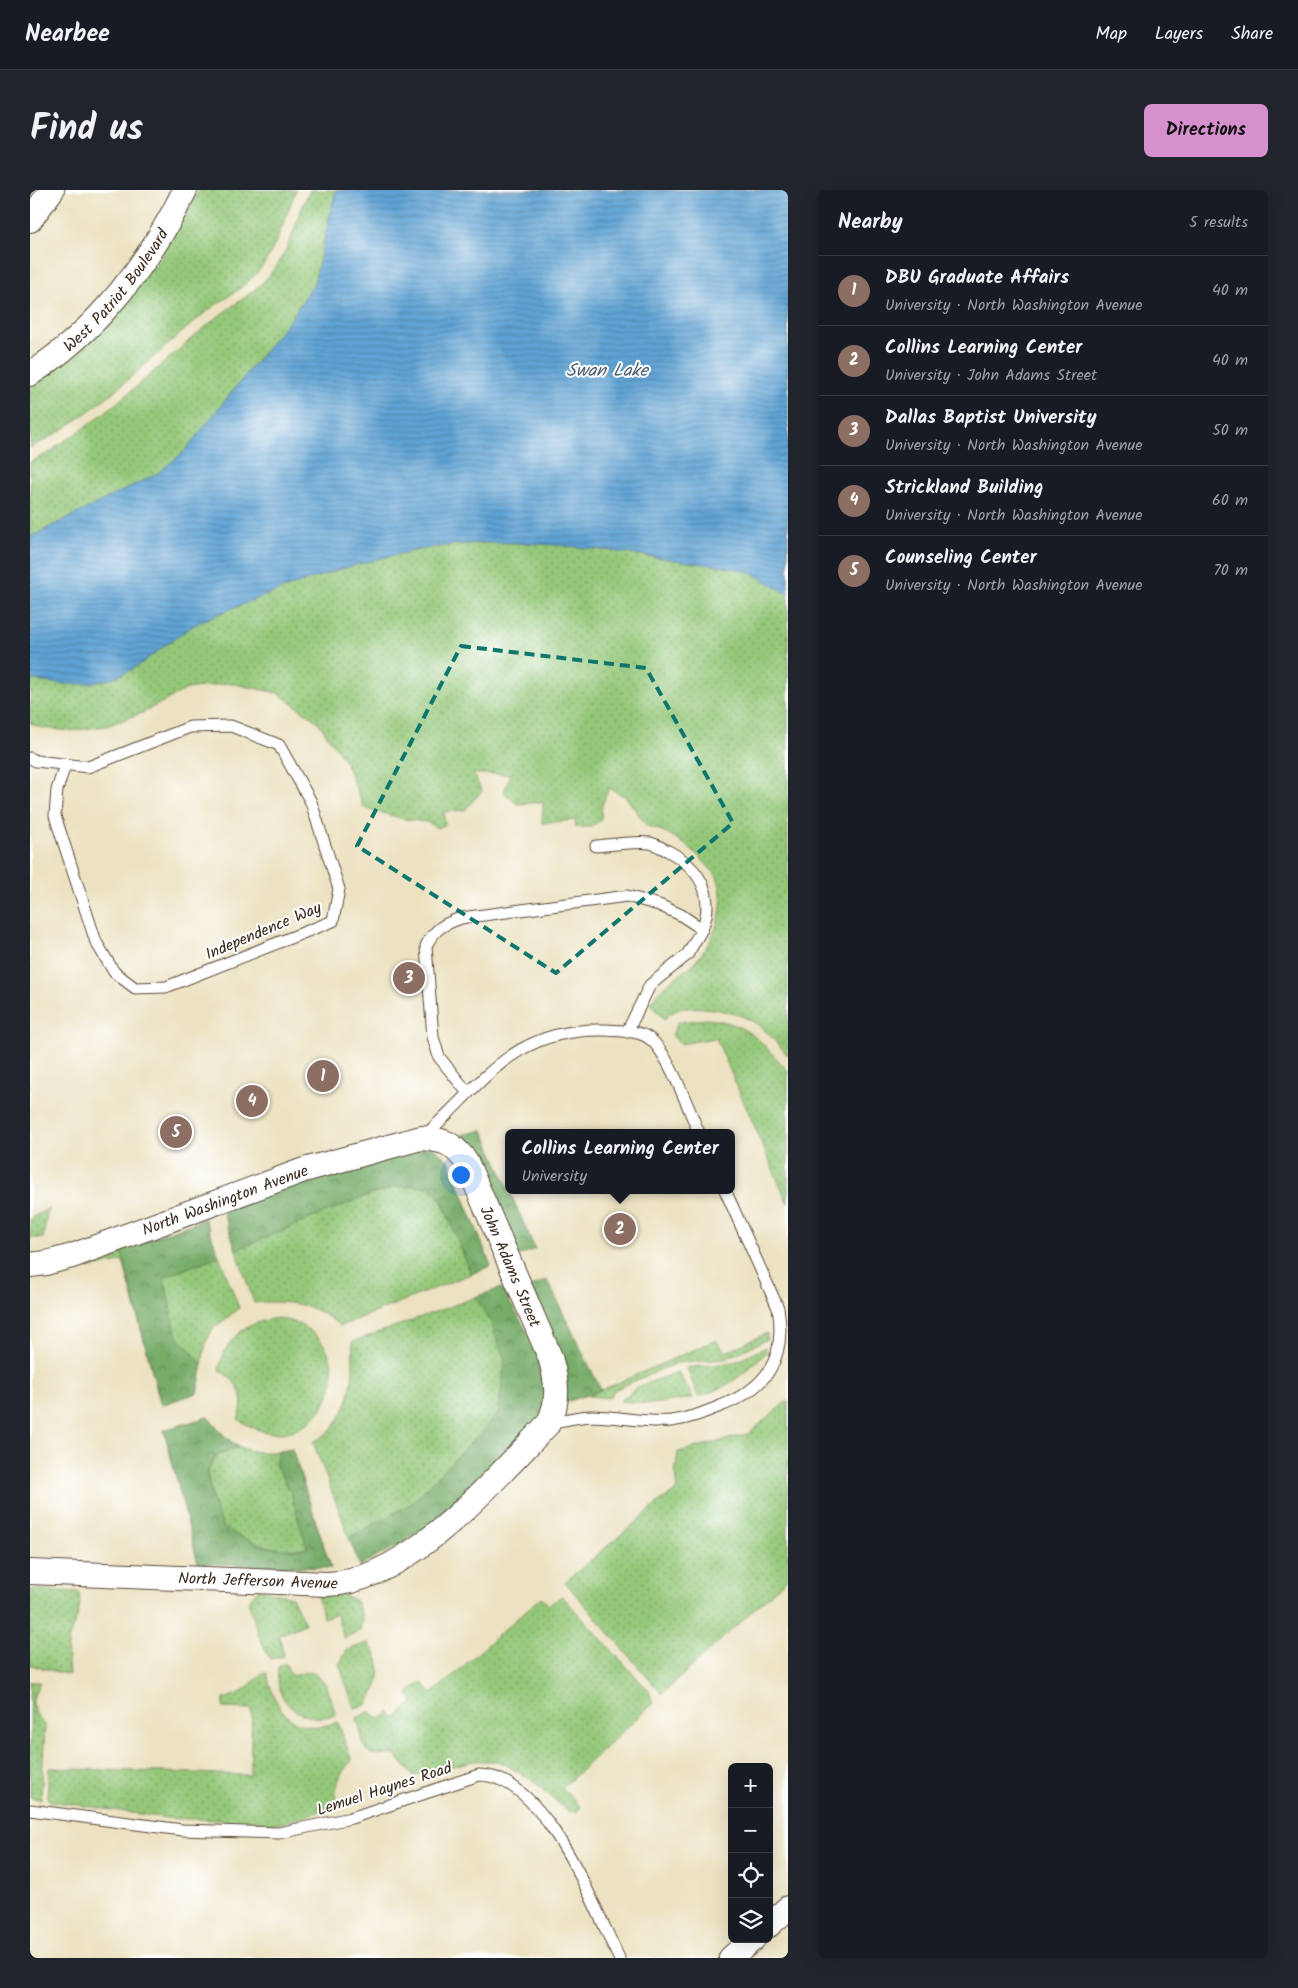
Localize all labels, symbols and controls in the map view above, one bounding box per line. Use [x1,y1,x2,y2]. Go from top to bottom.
text: Nearbee [25,15,110,54]
text: Map [1096,20,1127,49]
text: Layers [1155,20,1203,49]
text: Share [1231,20,1273,49]
text: Find us [30,102,143,158]
button: Directions [1144,104,1268,157]
text: Nearby [838,206,903,239]
text: 5 results [1189,210,1248,235]
street label: West Patriot Boulevard [58,223,176,359]
text: DBU Graduate Affairs [885,263,1069,293]
text: 1 [852,278,856,303]
text: 40 m [1212,278,1248,303]
text: University · North Washington Avenue [885,293,1143,318]
text: Collins Learning Center [885,333,1082,363]
text: 2 [849,348,859,373]
text: 40 m [1212,348,1248,373]
water label: Swan Lake [566,357,650,386]
text: University · John Adams Street [885,363,1097,388]
text: Dallas Baptist University [885,403,1097,433]
text: 3 [850,418,858,443]
text: 50 m [1212,418,1248,443]
text: University · North Washington Avenue [885,433,1143,458]
text: Strickland Building [885,473,1043,503]
text: 4 [850,488,858,513]
text: 60 m [1212,488,1248,513]
text: University · North Washington Avenue [885,503,1143,528]
text: Counseling Center [885,543,1037,573]
text: 5 [850,558,858,583]
text: 70 m [1213,558,1248,583]
text: University · North Washington Avenue [885,573,1143,598]
street label: Independence Way [202,895,326,967]
pin: 3 [393,959,425,997]
pin: 1 [307,1057,339,1095]
pin: 4 [236,1082,268,1120]
pin: 5 [160,1113,192,1151]
popup [505,1129,735,1194]
text: Collins Learning Center [521,1134,719,1164]
street label: North Washington Avenue [139,1159,312,1243]
your location [448,1162,474,1188]
text: University [521,1164,587,1189]
street label: John Adams Street [473,1202,547,1332]
pin: 2 [604,1210,636,1248]
street label: North Jefferson Avenue [178,1566,338,1597]
street label: Lemuel Haynes Road [314,1755,456,1823]
map controls [728,1763,773,1943]
button: + [728,1763,773,1808]
button: − [728,1808,773,1853]
button: locate [728,1853,773,1898]
button: layers [728,1898,773,1943]

